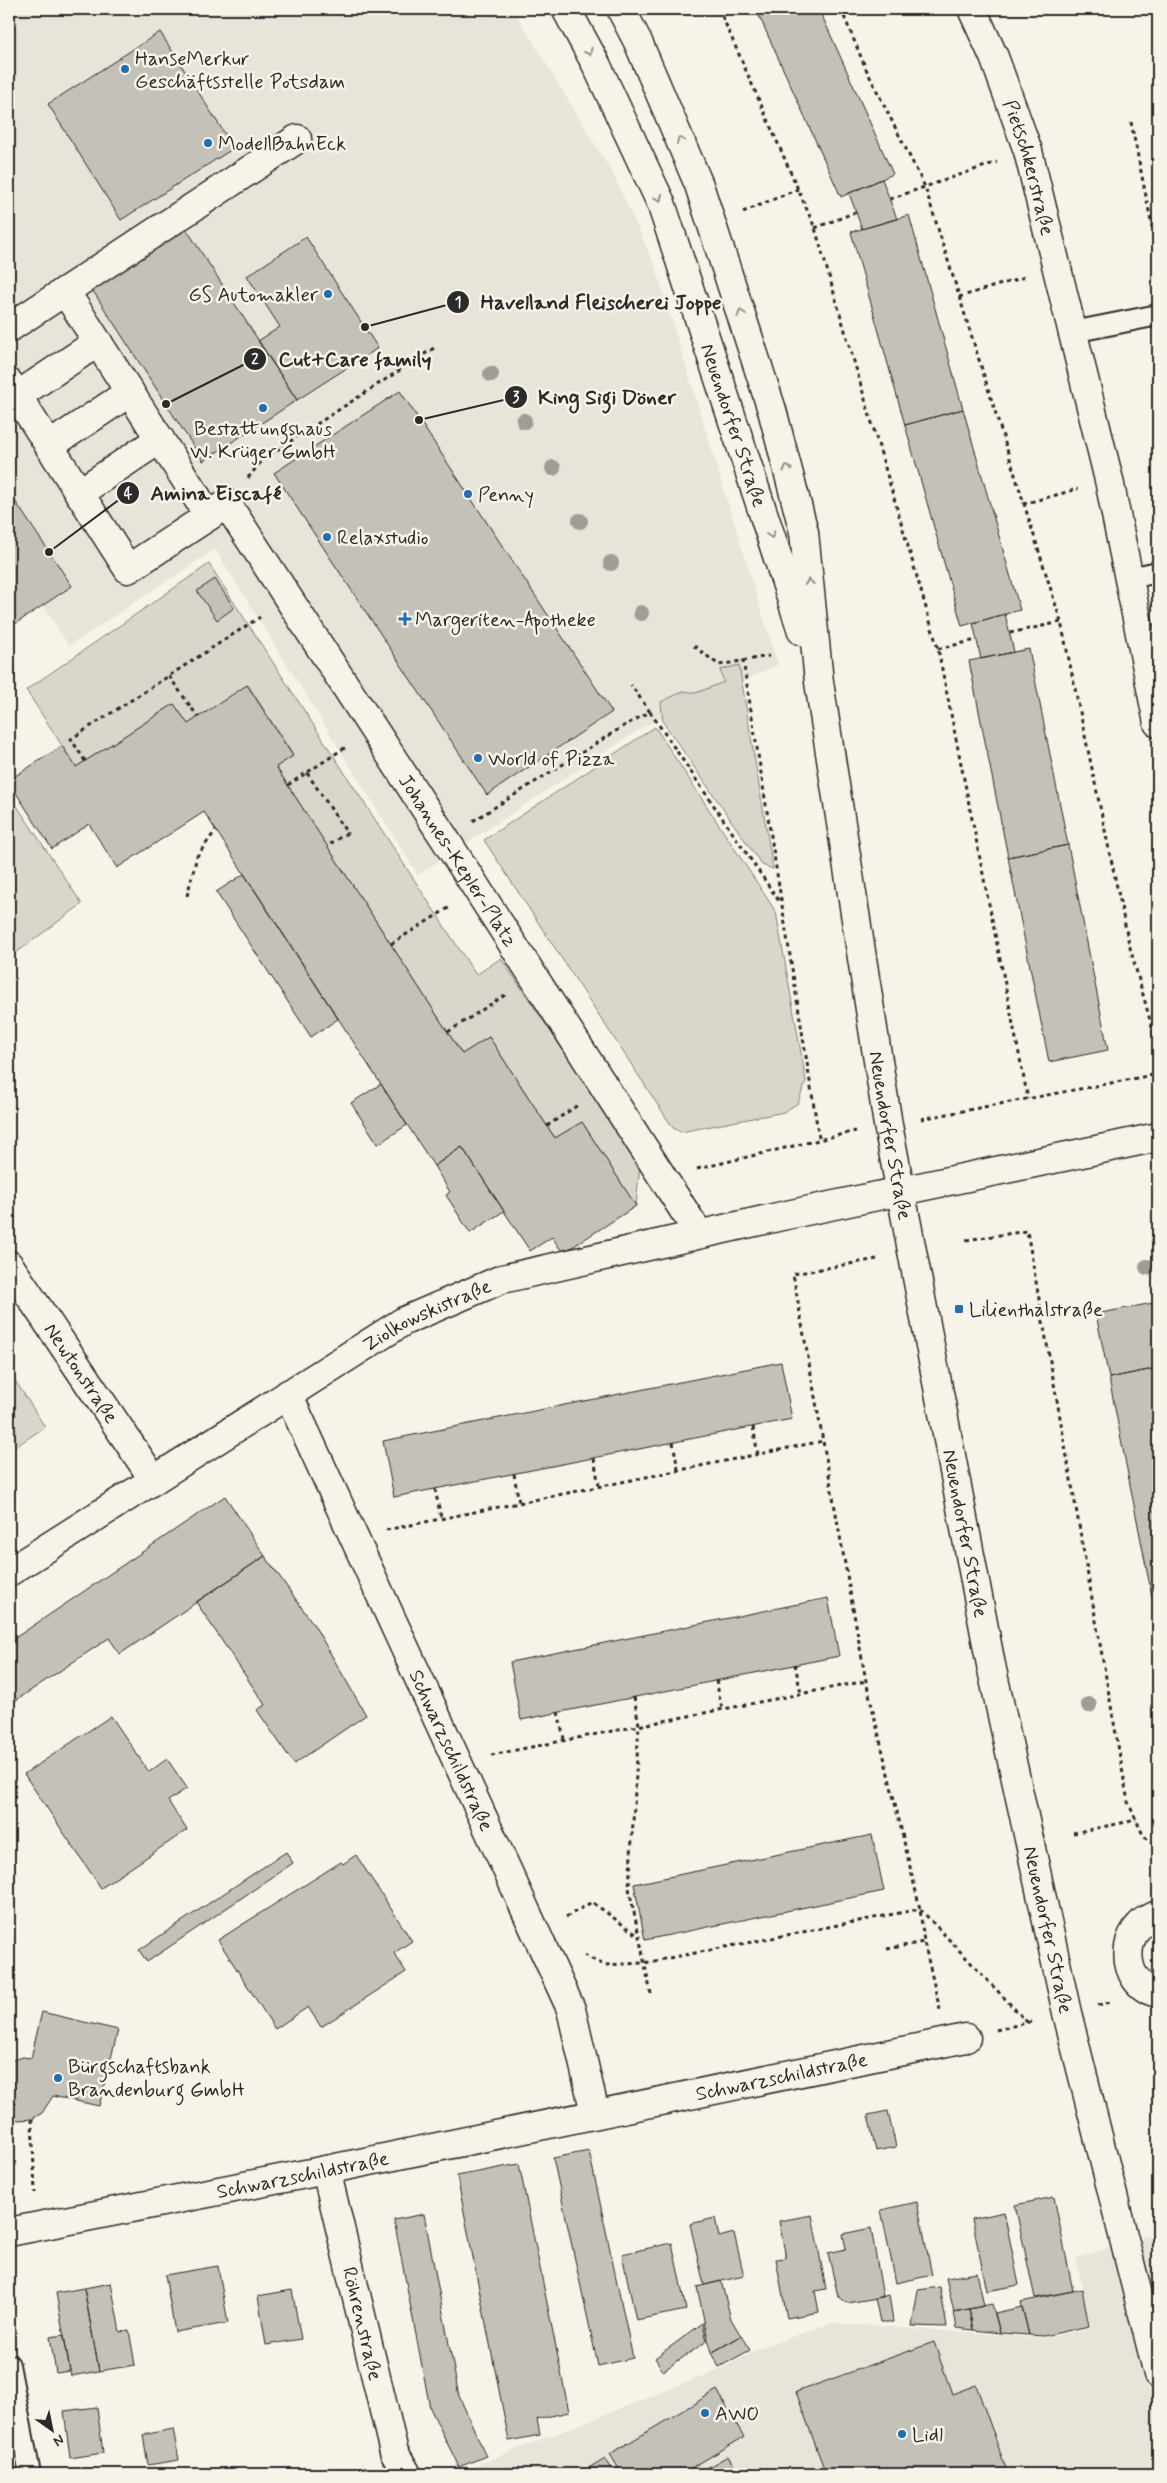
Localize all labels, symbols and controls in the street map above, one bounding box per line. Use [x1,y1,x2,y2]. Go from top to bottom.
place label: HanseMerkur Geschäftsstelle Potsdam [135,46,345,96]
one-way arrow [583,46,593,55]
marker: HanseMerkur Geschäftsstelle Potsdam [119,63,131,75]
street label: Pietschkerstraße [996,96,1060,239]
place label: ModellBahnEck [218,131,346,158]
one-way arrow [675,136,686,145]
marker: ModellBahnEck [202,137,214,149]
one-way arrow [652,193,663,202]
place label: GS Automakler [189,282,319,309]
callout: Havelland Fleischerei Joppe [446,284,732,320]
marker: GS Automakler [322,288,334,300]
text: Havelland Fleischerei Joppe [480,289,722,317]
text: 1 [455,293,461,313]
one-way arrow [736,309,746,317]
street label: Neuendorfer Straße [693,340,772,511]
callout: Cut+Care family [242,341,442,377]
text: Cut+Care family [279,346,432,374]
text: 2 [251,350,259,370]
callout: King Sigi Döner [503,379,685,415]
text: King Sigi Döner [538,384,677,414]
text: 3 [513,388,520,408]
marker: Bestattungshaus W. Krüger GmbH [257,402,269,414]
place label: Bestattungshaus W. Krüger GmbH [190,416,336,466]
one-way arrow [782,464,793,473]
callout: Amina Eiscafé [115,475,291,511]
text: Amina Eiscafé [151,480,282,508]
place label: Penny [478,482,534,509]
text: 4 [124,484,133,504]
marker: Penny [462,488,474,500]
place label: Relaxstudio [337,525,429,552]
one-way arrow [766,530,776,539]
marker: Relaxstudio [321,531,333,543]
one-way arrow [804,577,815,585]
place label: Margeriten-Apotheke [415,607,596,635]
marker: Margeriten-Apotheke [399,613,411,625]
place label: World of Pizza [488,746,615,773]
marker: World of Pizza [472,752,484,764]
street label: Johannes-Kepler-Platz [391,769,523,953]
street label: Neuendorfer Straße [862,1049,918,1222]
street label: Ziolkowskistraße [358,1273,496,1359]
place label: Lilienthalstraße [969,1297,1103,1324]
marker: Lilienthalstraße [953,1303,965,1315]
street label: Newtonstraße [37,1318,124,1429]
street label: Neuendorfer Straße [935,1447,994,1620]
street label: Schwarzschildstraße [402,1666,499,1836]
street label: Neuendorfer Straße [1016,1844,1079,2016]
street label: Schwarzschildstraße [693,2047,870,2108]
place label: Bürgschaftsbank Brandenburg GmbH [68,2054,244,2106]
marker: Bürgschaftsbank Brandenburg GmbH [52,2072,64,2084]
street label: Schwarzschildstraße [214,2145,391,2206]
street label: Röhrenstraße [335,2264,388,2384]
place label: AWO [715,2401,759,2428]
north arrow [28,2406,78,2456]
marker: AWO [699,2407,711,2419]
place label: Lidl [912,2422,943,2449]
marker: Lidl [896,2428,908,2440]
text: N [50,2430,67,2450]

